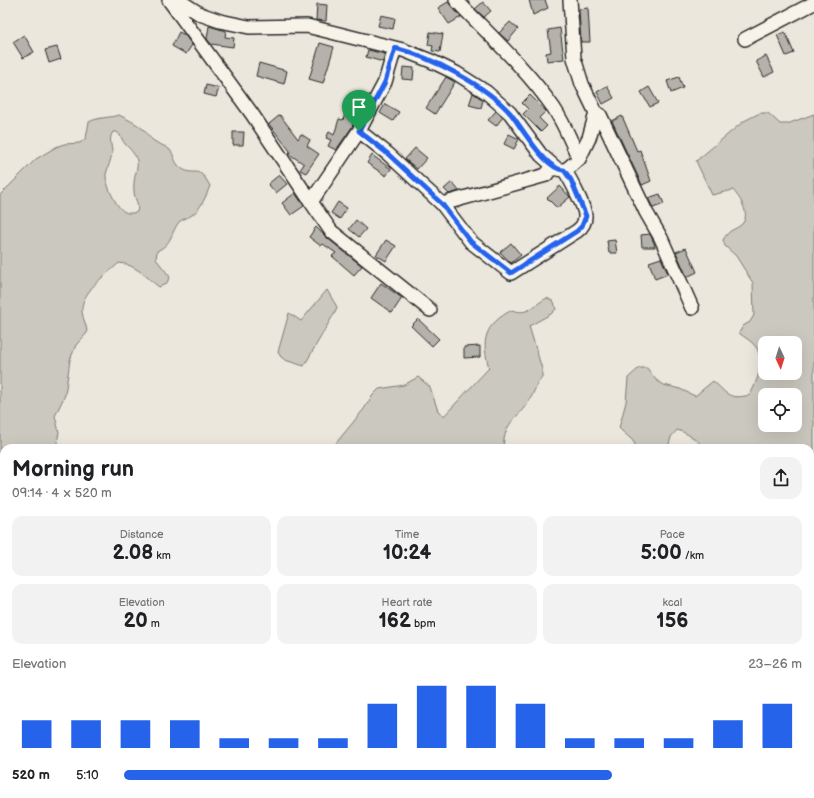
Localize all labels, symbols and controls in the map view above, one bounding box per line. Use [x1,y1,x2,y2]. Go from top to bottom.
pin [342,90,376,131]
icon: arrive [348,96,370,118]
north arrow [758,336,802,380]
map controls [758,336,802,432]
button: locate [758,388,802,432]
text: Morning run [12,456,134,483]
button: share [760,457,802,499]
text: 09:14 · 4 × 520 m [12,485,112,501]
text: Distance [120,528,164,541]
text: Time [395,528,419,541]
text: Pace [660,528,685,541]
text: 2.08 [112,541,153,565]
text: 10:24 [383,541,431,565]
text: 5:00 [640,541,682,565]
text: km [153,549,171,562]
text: /km [682,549,704,562]
text: Elevation [119,596,165,609]
text: Heart rate [382,596,432,609]
text: kcal [662,596,682,609]
text: 20 [124,609,148,633]
text: 162 [378,609,411,633]
text: 156 [656,609,688,633]
text: m [148,617,160,630]
text: bpm [411,617,436,630]
text: Elevation [12,656,66,672]
text: 23–26 m [748,656,802,672]
text: 520 m [12,767,50,783]
text: 5:10 [76,767,99,783]

